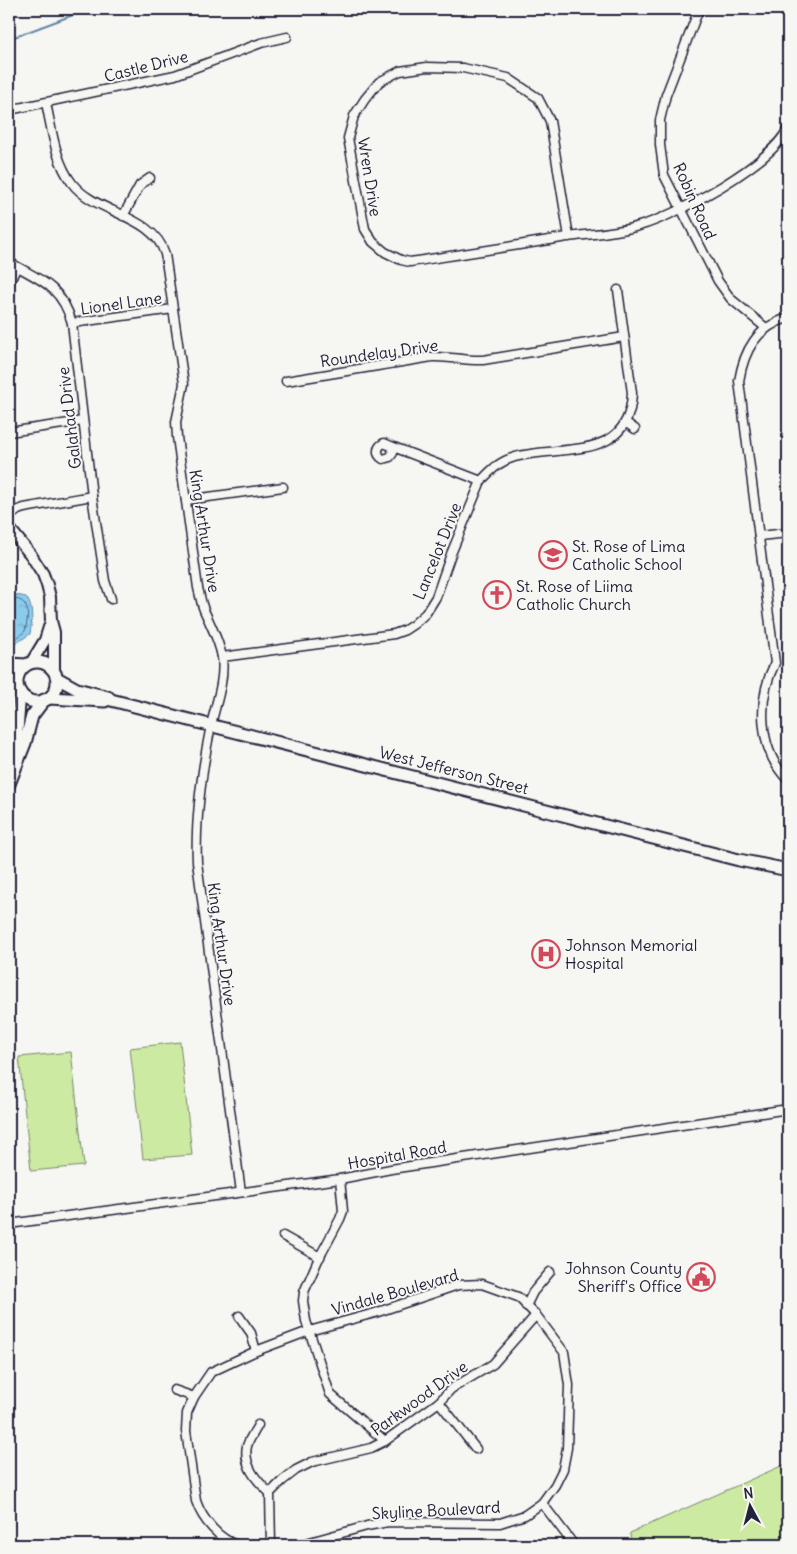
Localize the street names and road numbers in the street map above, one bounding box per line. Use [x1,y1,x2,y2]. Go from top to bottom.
street label: Castle Drive [102,46,190,86]
street label: Wren Drive [354,136,386,218]
street label: Robin Road [669,159,721,243]
street label: Lionel Lane [79,287,163,319]
street label: Roundelay Drive [319,335,439,371]
street label: Galahad Drive [53,366,85,470]
street label: King Arthur Drive [185,468,225,594]
street label: Lancelot Drive [408,500,466,602]
street label: West Jefferson Street [377,742,531,798]
street label: King Arthur Drive [203,881,241,1007]
street label: Hospital Road [346,1136,448,1174]
street label: Vindale Boulevard [329,1264,461,1320]
street label: Parkwood Drive [367,1356,471,1440]
street label: Skyline Boulevard [371,1497,501,1523]

